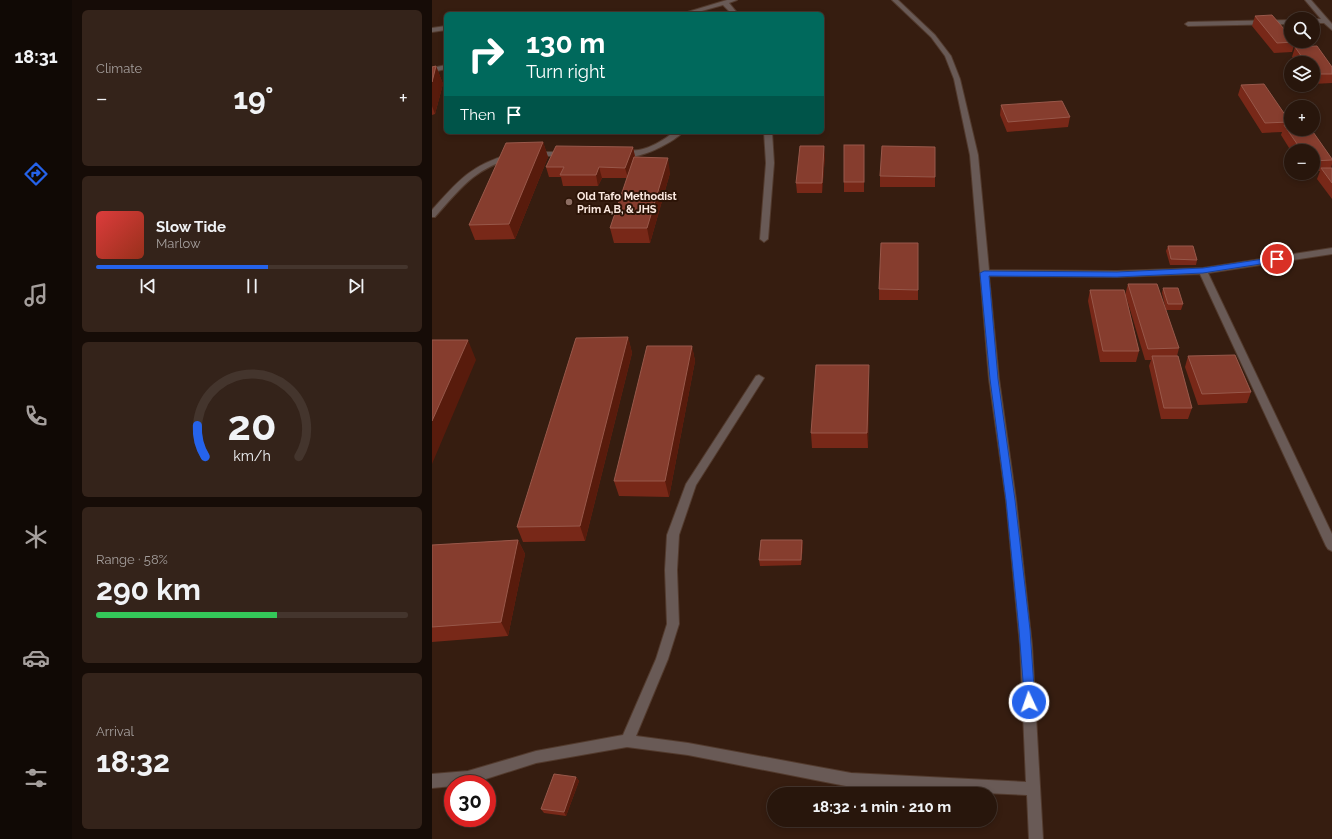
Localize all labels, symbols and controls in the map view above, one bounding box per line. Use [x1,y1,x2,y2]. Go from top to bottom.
map controls [1284,12,1320,180]
button: search [1284,12,1320,48]
text: 130 m [526,27,605,60]
icon: right [460,28,512,80]
text: 18:31 [14,46,58,67]
button: layers [1284,56,1320,92]
text: Climate [96,61,142,76]
text: Turn right [526,61,605,82]
text: 19° [233,81,273,116]
text: − [96,85,108,111]
text: + [399,85,408,111]
button: + [1284,100,1320,136]
icon: arrive [503,104,525,126]
text: Then [460,106,495,124]
button: − [1284,144,1320,180]
icon: directions [22,160,50,188]
place label: Old Tafo Methodist Prim A,B, & JHS [577,190,677,216]
marker: Old Tafo Methodist Prim A,B, & JHS [564,197,574,207]
text: Slow Tide [156,218,226,236]
text: Marlow [156,236,201,251]
pin [1260,242,1294,276]
icon: arrive [1266,248,1288,270]
icon: previous [137,275,159,297]
icon: pause [241,275,263,297]
icon: next [345,275,367,297]
icon: music [22,281,50,309]
text: 20 [228,401,276,450]
icon: phone [22,402,50,430]
text: km/h [233,448,271,464]
icon: climate [22,523,50,551]
text: Range · 58% [96,552,168,567]
text: 290 km [96,572,201,607]
icon: car [22,644,50,672]
position arrow [1008,681,1050,723]
text: Arrival [96,724,134,739]
text: 18:32 [96,744,170,779]
icon: filters [22,764,50,792]
speed limit sign: 30 [444,775,496,827]
text: 18:32 · 1 min · 210 m [813,798,951,816]

